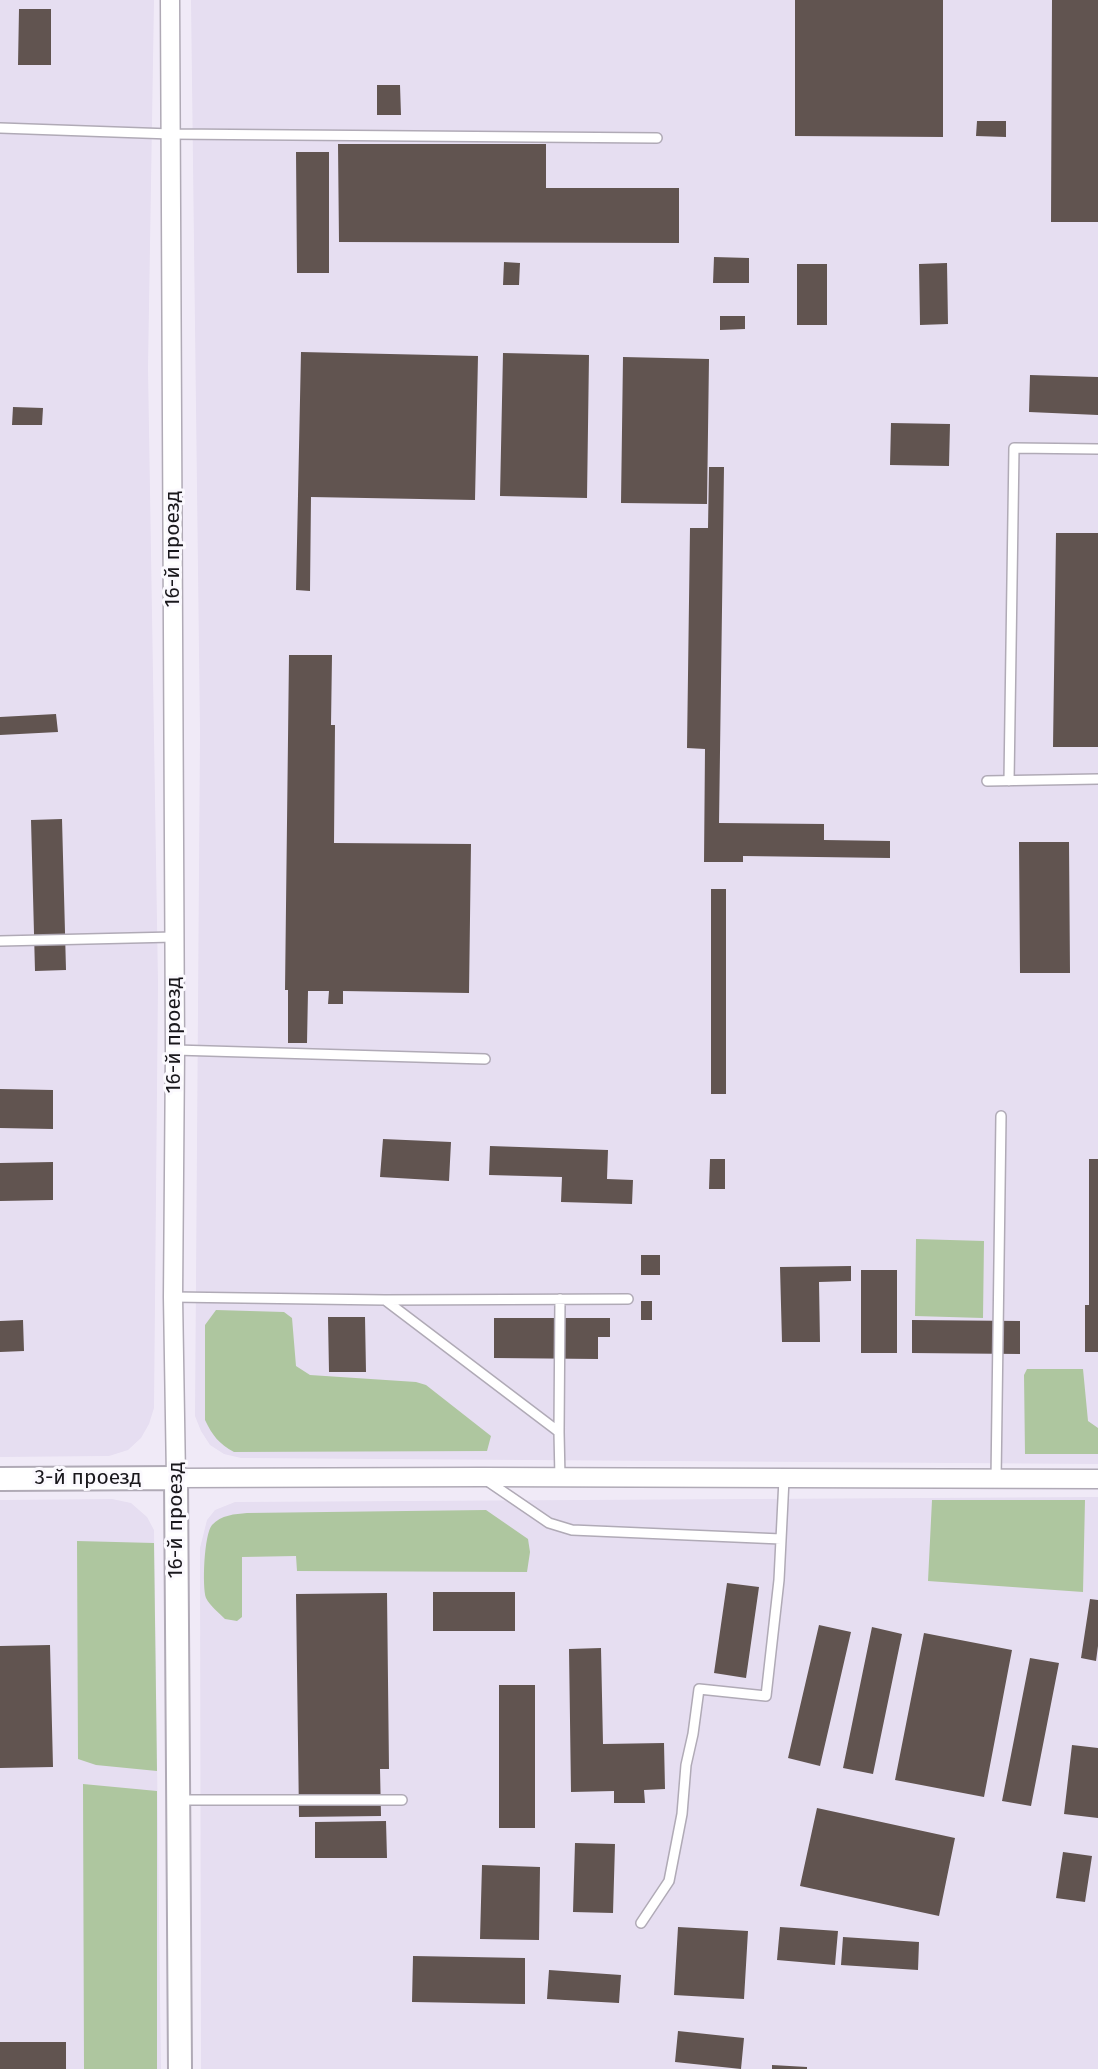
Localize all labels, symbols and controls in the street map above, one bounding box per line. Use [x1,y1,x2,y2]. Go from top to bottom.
street label: 16-й проезд [160,491,186,607]
street label: 16-й проезд [161,977,187,1093]
street label: 16-й проезд [163,1462,189,1578]
street label: 3-й проезд [34,1465,142,1491]

